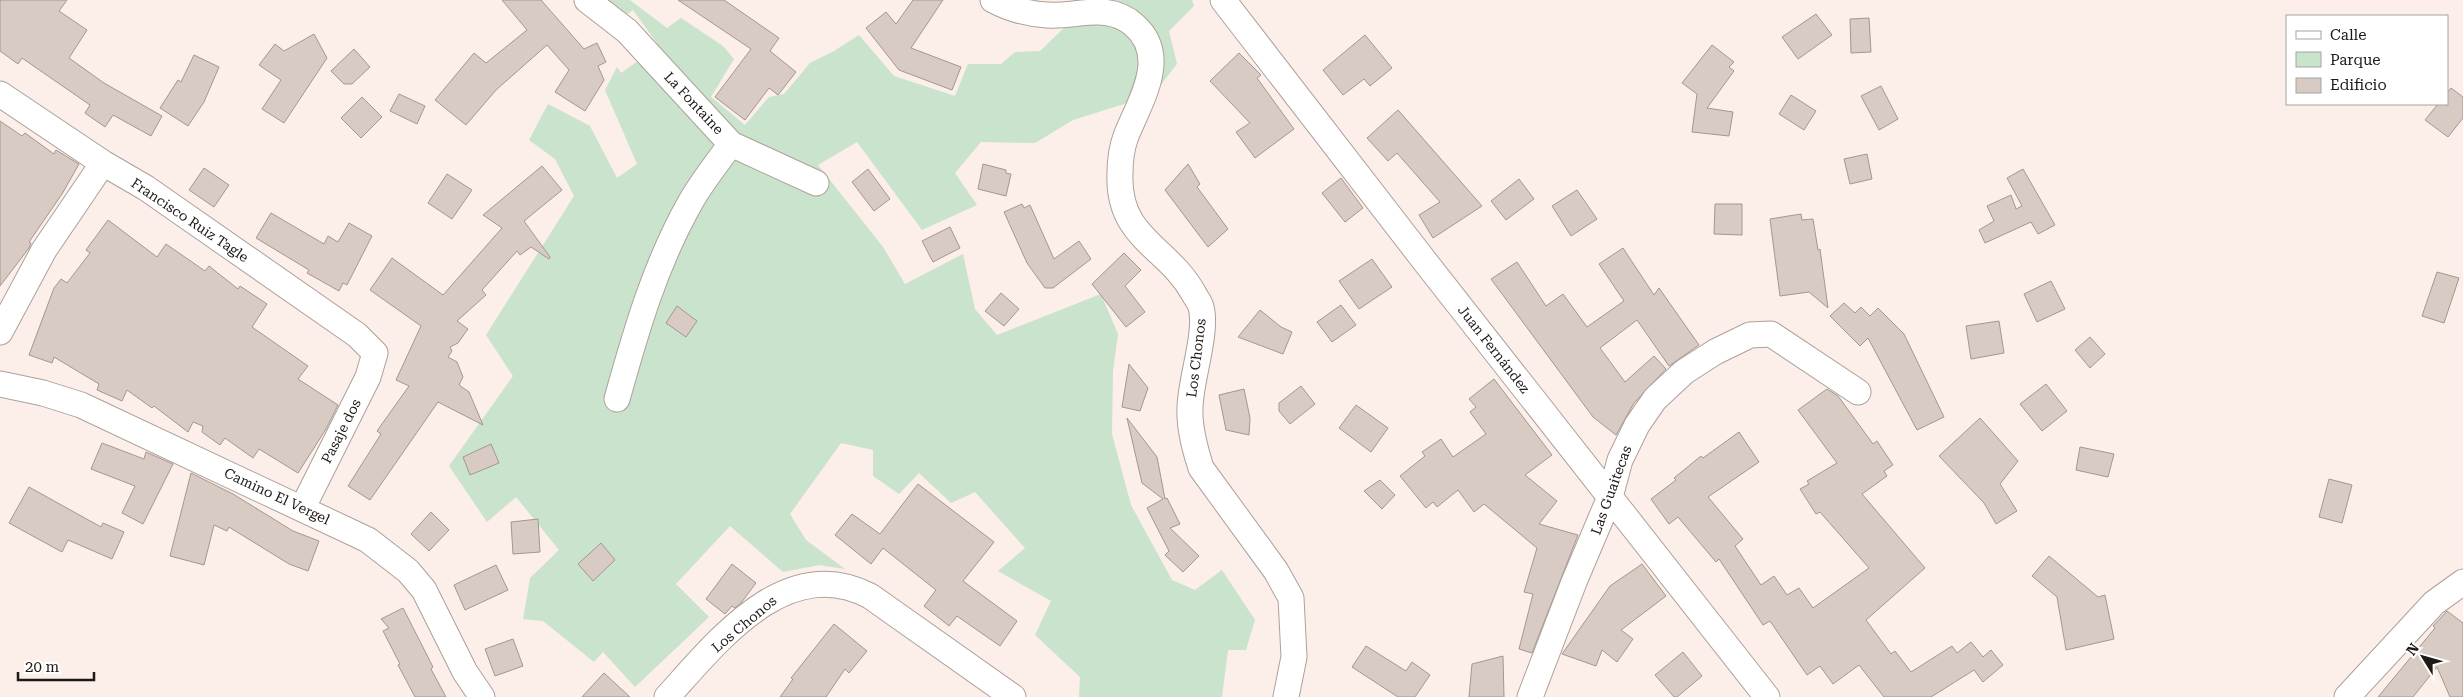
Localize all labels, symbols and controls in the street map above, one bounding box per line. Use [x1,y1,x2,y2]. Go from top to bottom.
legend [2286,15,2448,105]
text: Calle [2330,26,2366,44]
text: Parque [2330,51,2381,69]
street label: La Fontaine [661,69,727,138]
text: Edificio [2330,76,2387,94]
street label: Francisco Ruiz Tagle [128,175,252,265]
street label: Juan Fernández [1455,302,1533,396]
street label: Los Chonos [1183,317,1209,398]
street label: Pasaje dos [318,396,364,466]
street label: Las Guaitecas [1587,443,1635,537]
street label: Camino El Vergel [222,465,333,528]
street label: Los Chonos [708,592,780,656]
north arrow [2398,632,2448,682]
text: N [2403,640,2422,658]
scale bar [18,650,94,682]
text: 20 m [25,658,60,676]

